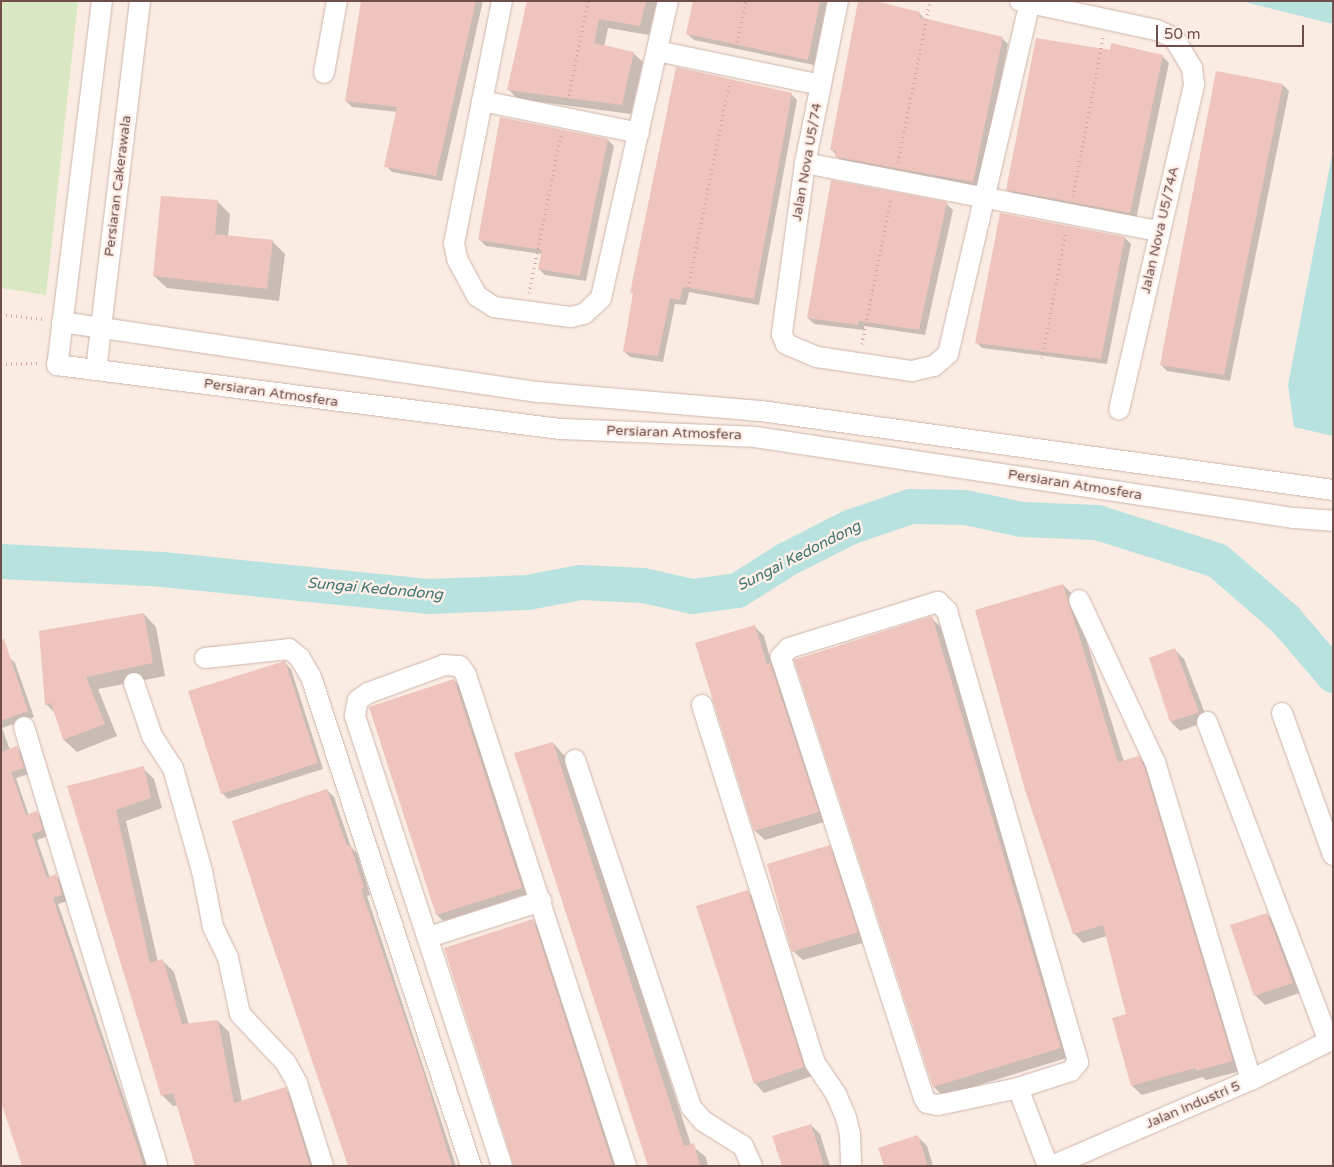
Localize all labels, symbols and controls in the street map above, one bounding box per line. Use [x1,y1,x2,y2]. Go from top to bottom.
scale bar [1159,15,1306,47]
text: 50 m [1164,25,1201,43]
street label: Jalan Nova U5/74 [788,102,826,222]
street label: Persiaran Cakerawala [101,114,135,258]
street label: Jalan Nova U5/74A [1137,165,1183,295]
street label: Persiaran Atmosfera [203,375,339,411]
street label: Persiaran Atmosfera [606,422,742,444]
street label: Persiaran Atmosfera [1007,466,1143,504]
water label: Sungai Kedondong [734,517,864,595]
water label: Sungai Kedondong [306,574,444,604]
street label: Jalan Industri 5 [1143,1078,1243,1132]

